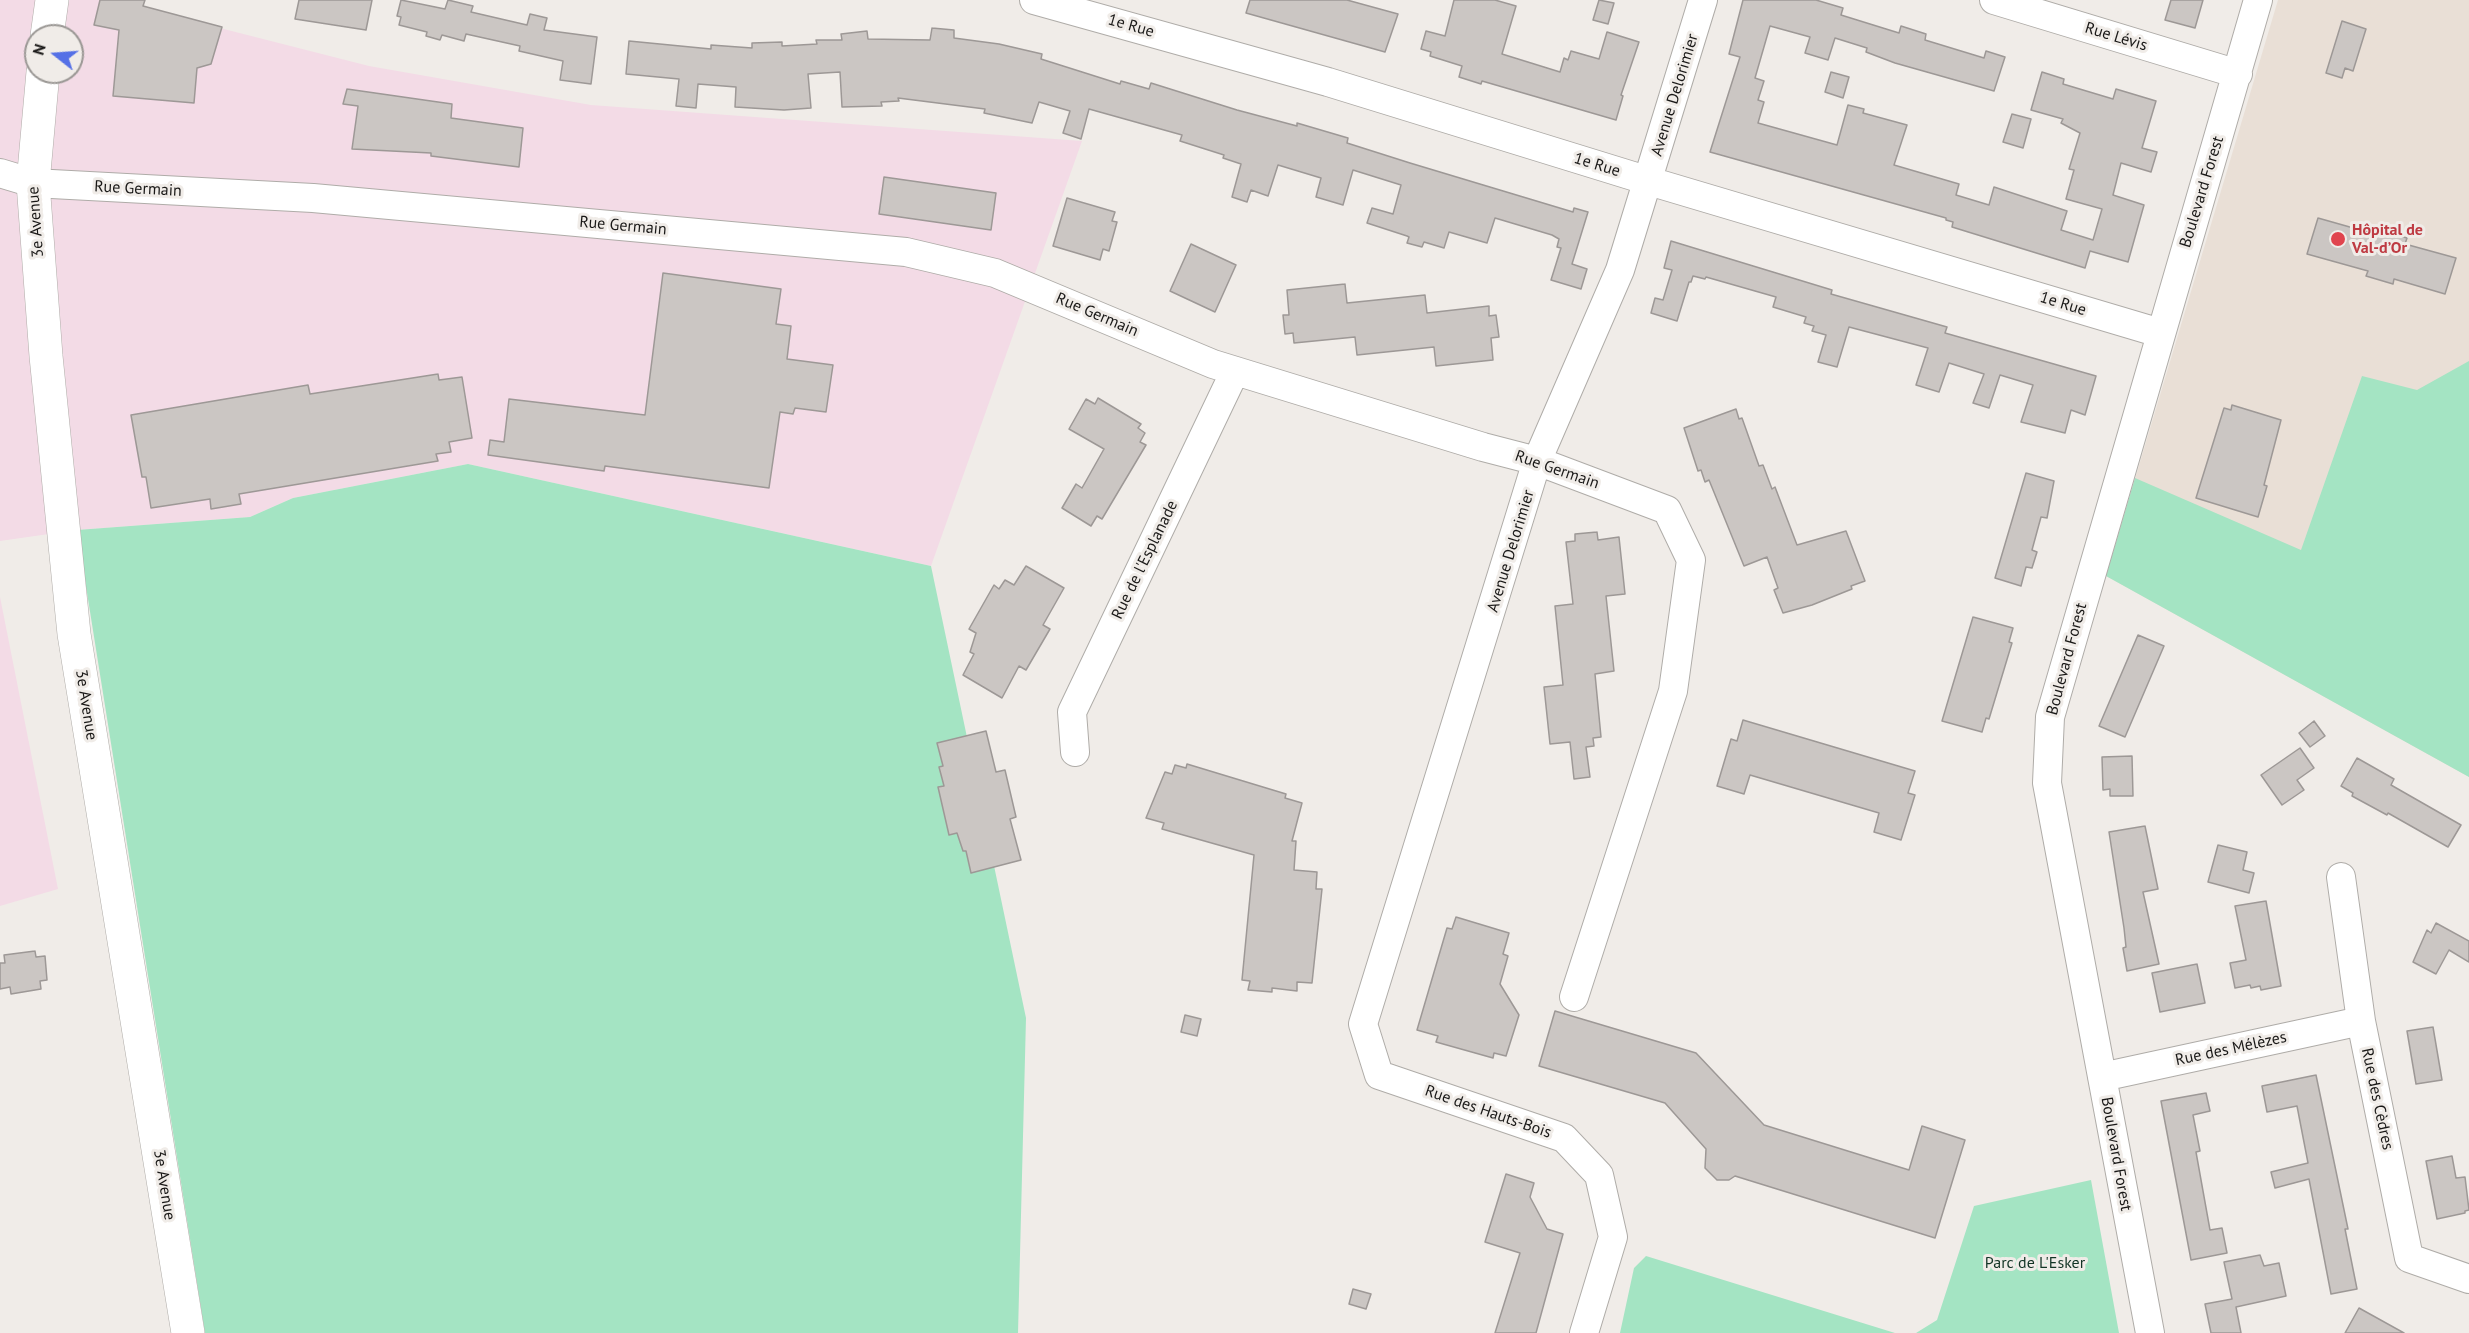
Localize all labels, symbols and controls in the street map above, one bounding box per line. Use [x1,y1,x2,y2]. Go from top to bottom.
street label: 1e Rue [1106,10,1156,42]
street label: Rue Lévis [2082,18,2150,56]
north arrow [24,24,84,84]
street label: Avenue Delorimier [1647,32,1703,158]
text: N [28,41,50,57]
street label: Boulevard Forest [2176,134,2228,250]
street label: 1e Rue [1572,149,1622,181]
street label: Rue Germain [94,177,182,201]
street label: 3e Avenue [24,186,48,258]
street label: Rue Germain [578,213,668,239]
place label: Hôpital de Val-d’Or [2352,220,2423,258]
marker: Hôpital de Val-d’Or [2329,230,2347,248]
street label: 1e Rue [2038,288,2088,320]
street label: Rue Germain [1053,289,1141,341]
street label: Rue Germain [1512,447,1602,493]
street label: Avenue Delorimier [1483,488,1539,614]
street label: Rue de l'Esplanade [1108,498,1182,622]
street label: Boulevard Forest [2043,601,2091,717]
street label: 3e Avenue [71,668,101,742]
street label: Rue des Mélèzes [2174,1028,2288,1070]
street label: Rue des Cèdres [2357,1046,2397,1152]
street label: Rue des Hauts-Bois [1422,1081,1554,1143]
street label: Boulevard Forest [2097,1095,2135,1213]
street label: 3e Avenue [149,1148,179,1222]
park label: Parc de L'Esker [1985,1253,2085,1273]

